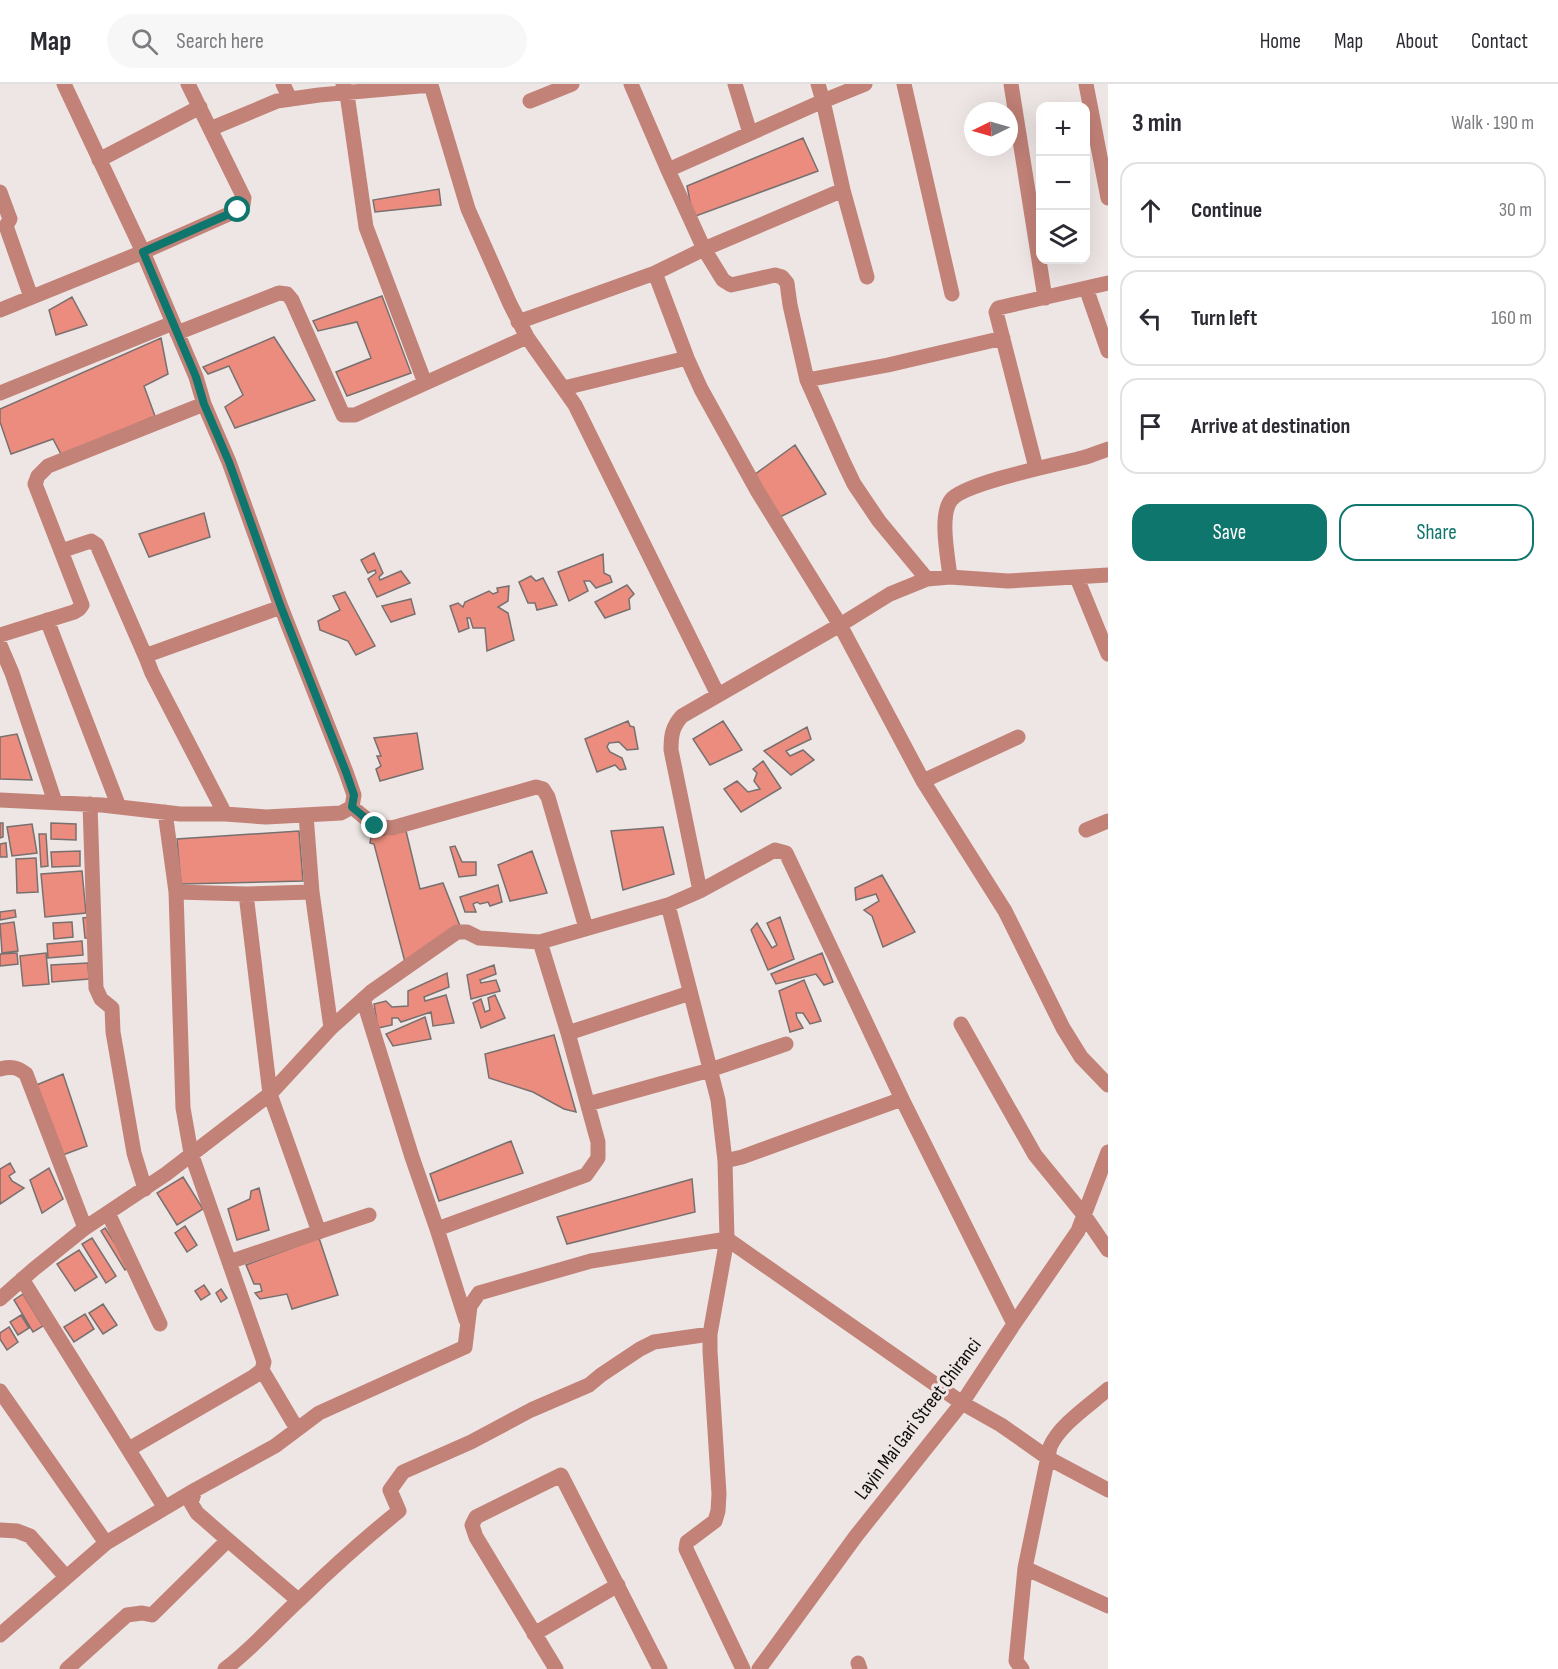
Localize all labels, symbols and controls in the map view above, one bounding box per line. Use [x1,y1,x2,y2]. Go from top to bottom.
search box [107,14,527,68]
text: Map [30,25,71,58]
icon: search [128,25,161,58]
text: Search here [176,28,264,55]
text: Home [1260,29,1301,54]
text: Map [1334,29,1363,54]
text: About [1396,29,1438,54]
text: Contact [1471,29,1528,54]
north arrow [964,102,1018,156]
map controls [1036,102,1090,264]
button: + [1036,102,1090,156]
text: 3 min [1132,108,1182,139]
text: Walk · 190 m [1451,111,1534,135]
button: − [1036,156,1090,210]
icon: ahead [1134,194,1167,227]
route start [224,196,250,222]
text: Continue [1191,197,1262,224]
text: 30 m [1499,198,1532,222]
button: layers [1036,210,1090,264]
icon: left [1134,302,1167,335]
text: Turn left [1191,305,1257,332]
text: 160 m [1491,306,1532,330]
icon: arrive [1134,410,1167,443]
text: Arrive at destination [1191,413,1350,440]
button: Save [1132,504,1327,561]
button: Share [1339,504,1534,561]
route end [361,812,387,838]
street label: Layin Mai Gari Street Chiranci [850,1334,986,1504]

